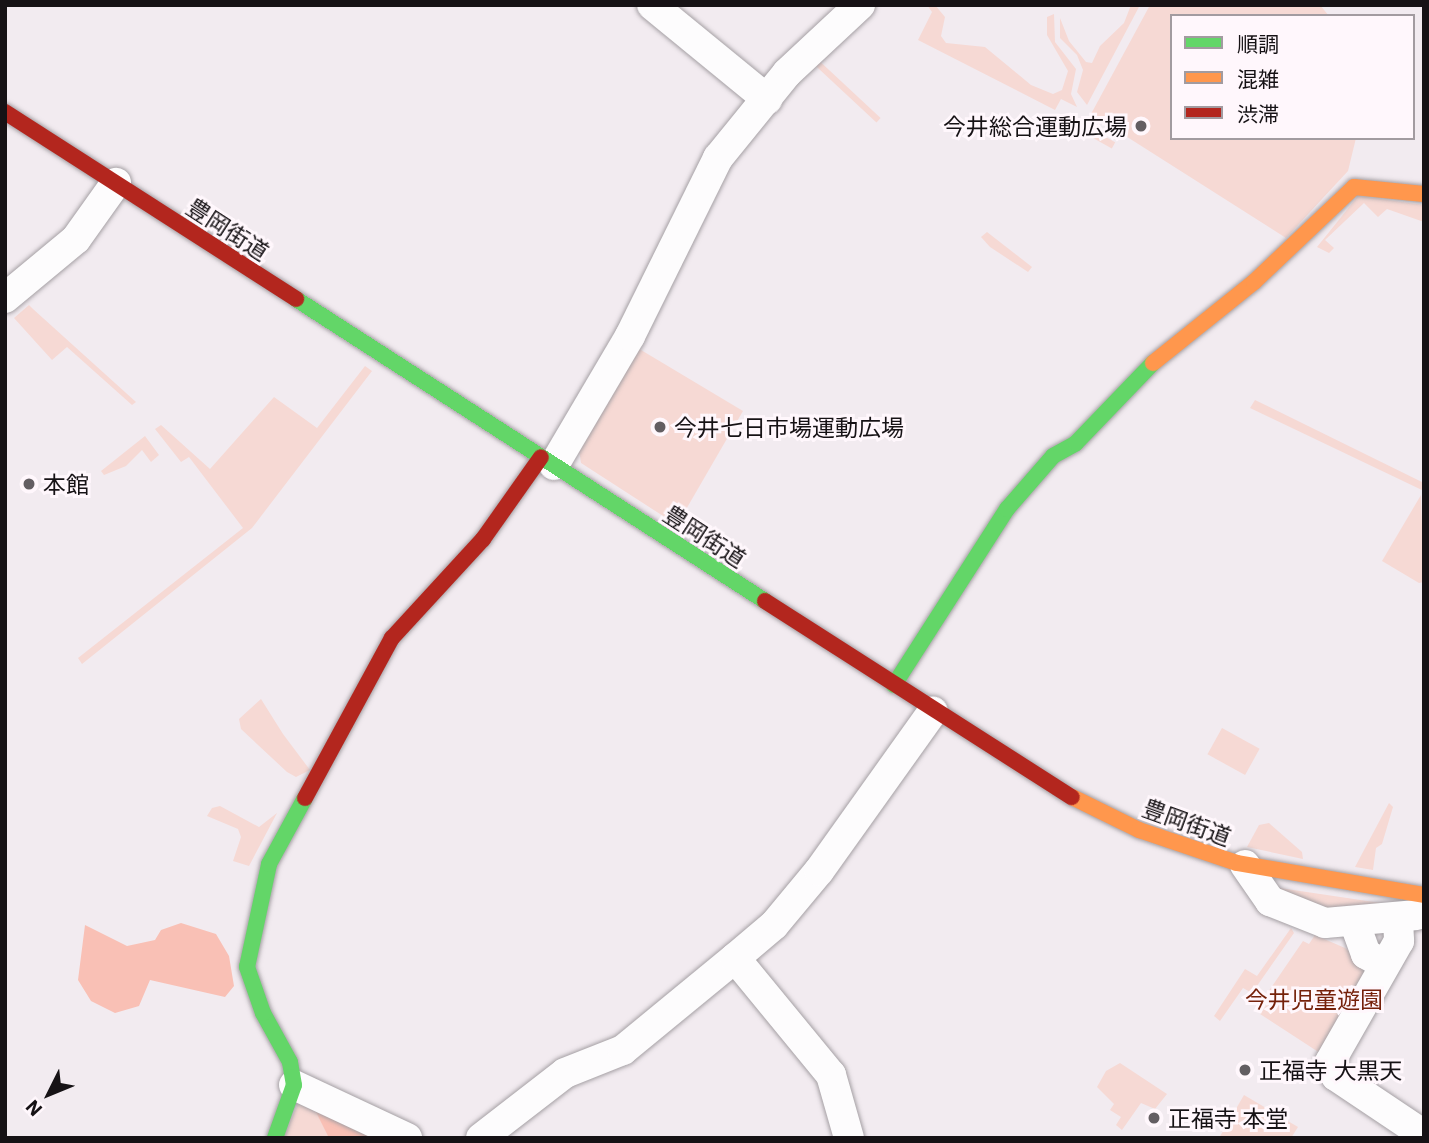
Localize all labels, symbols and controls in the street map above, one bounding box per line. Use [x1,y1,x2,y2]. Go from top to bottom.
legend [1170,14,1415,140]
text: 順調 [1237,30,1279,58]
text: 混雑 [1237,65,1279,93]
text: 渋滞 [1237,100,1279,128]
place label: 今井総合運動広場 [943,112,1127,140]
marker: 今井総合運動広場 [1133,118,1149,134]
street label: 豊岡街道 [182,192,274,266]
place label: 今井七日市場運動広場 [674,413,904,441]
marker: 今井七日市場運動広場 [652,419,668,435]
place label: 本館 [43,470,89,498]
marker: 本館 [21,476,37,492]
street label: 豊岡街道 [659,499,751,573]
street label: 豊岡街道 [1139,793,1235,851]
park label: 今井児童遊園 [1245,985,1383,1013]
place label: 正福寺 大黒天 [1259,1056,1402,1084]
north arrow [14,1059,84,1129]
marker: 正福寺 大黒天 [1237,1062,1253,1078]
text: N [20,1095,47,1122]
place label: 正福寺 本堂 [1168,1104,1288,1132]
marker: 正福寺 本堂 [1146,1110,1162,1126]

